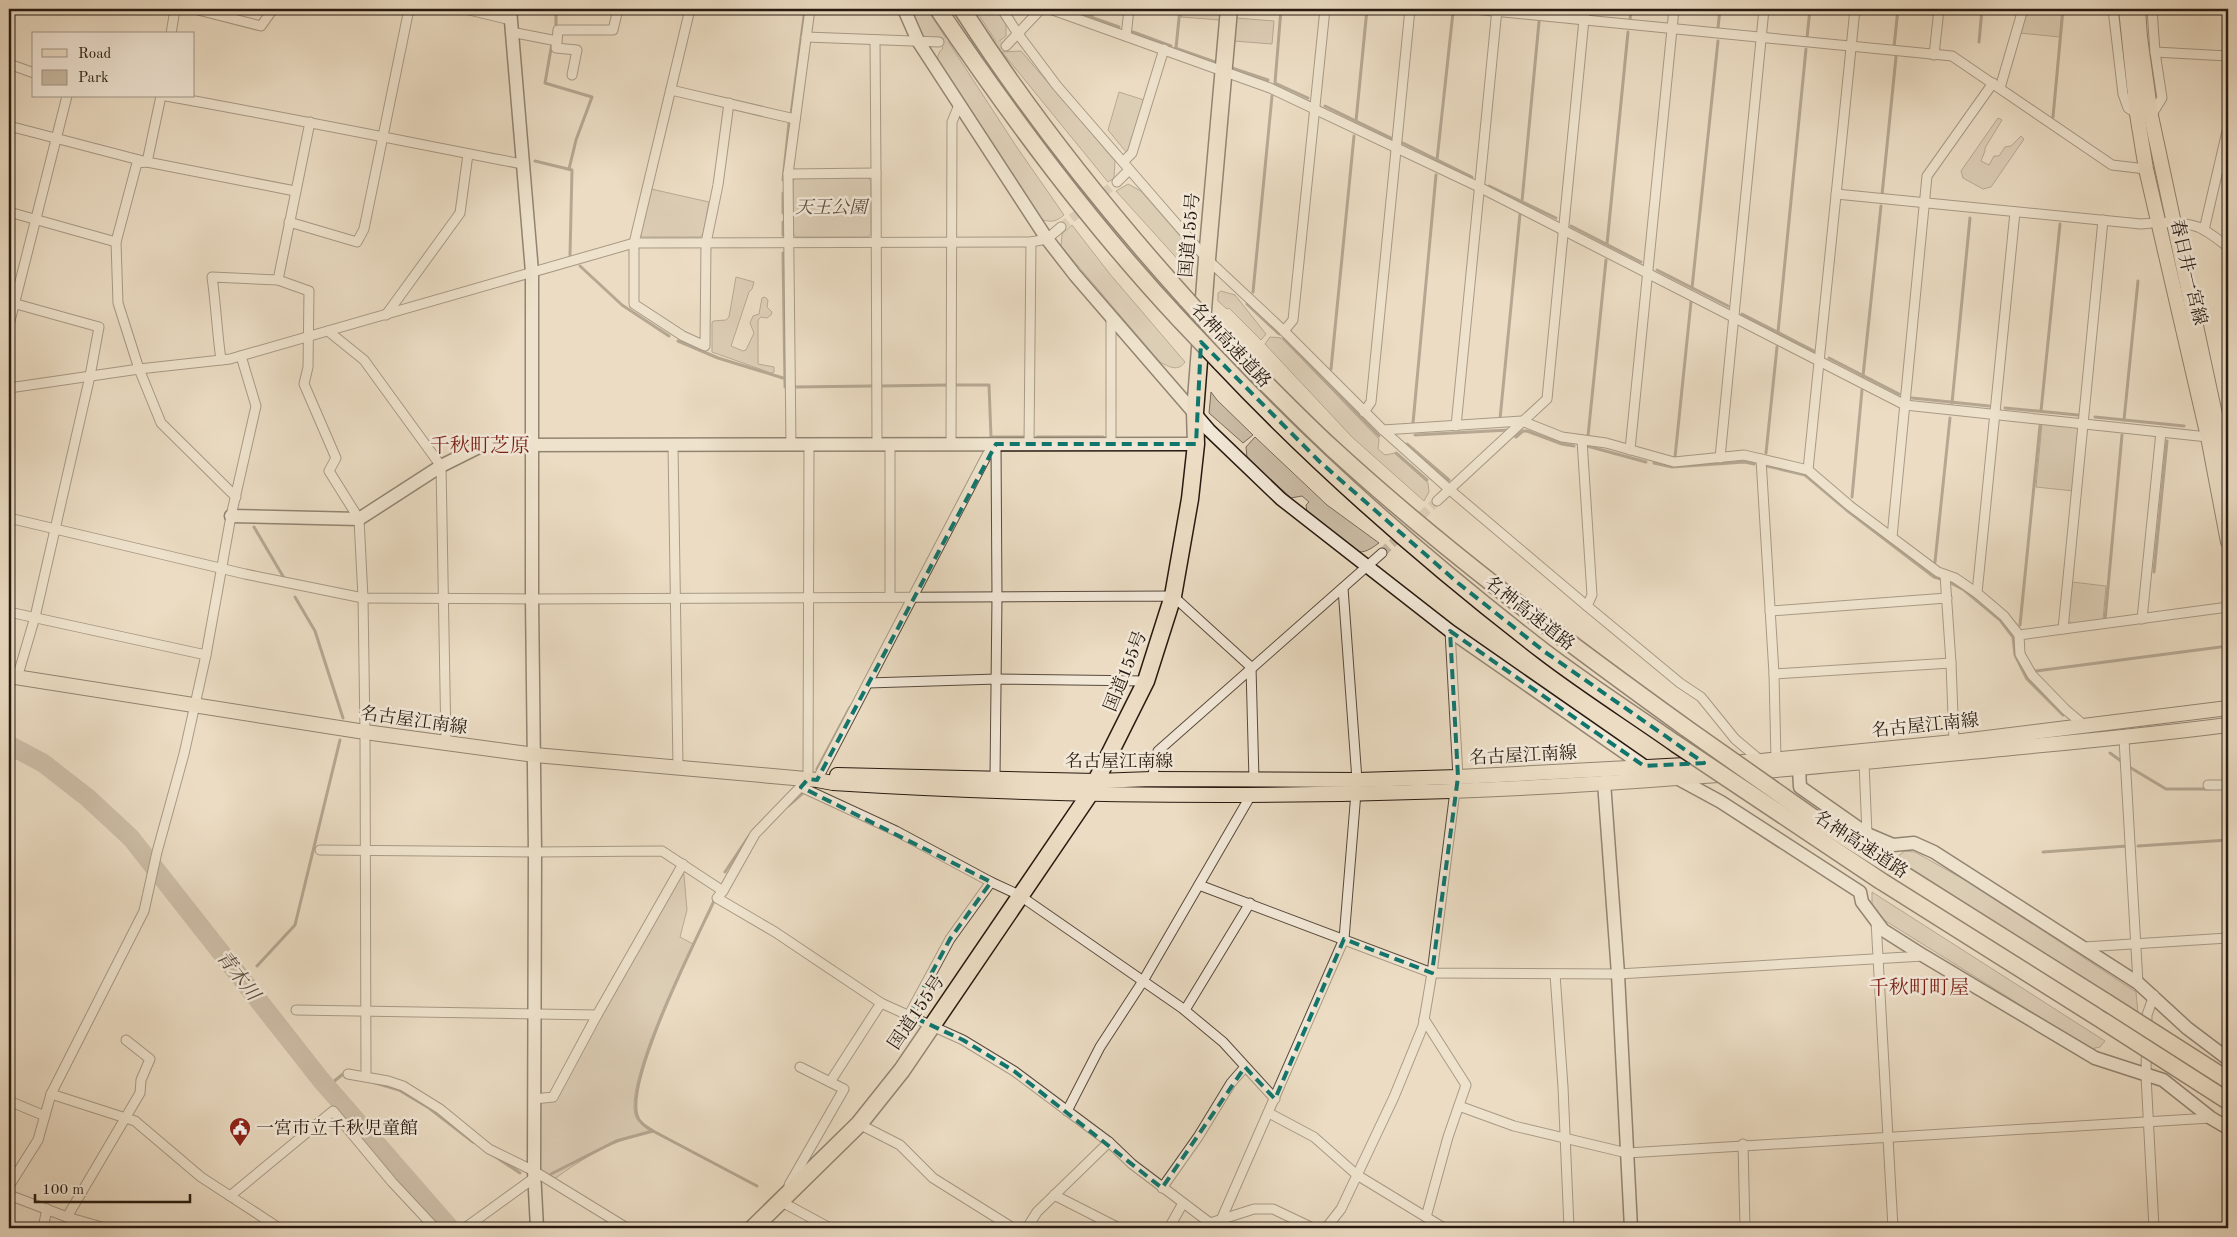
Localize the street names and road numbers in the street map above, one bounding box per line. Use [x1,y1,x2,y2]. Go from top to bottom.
street label: 国道155号 [1175,192,1203,278]
street label: 春日井一宮線 [2167,217,2211,327]
street label: 名神高速道路 [1187,299,1275,391]
street label: 名神高速道路 [1481,572,1579,654]
street label: 国道155号 [1100,628,1150,714]
street label: 名古屋江南線 [359,703,469,737]
street label: 名古屋江南線 [1870,709,1980,741]
street label: 名古屋江南線 [1469,742,1577,768]
street label: 名古屋江南線 [1065,751,1173,771]
street label: 名神高速道路 [1810,806,1912,882]
street label: 国道155号 [884,971,948,1053]

